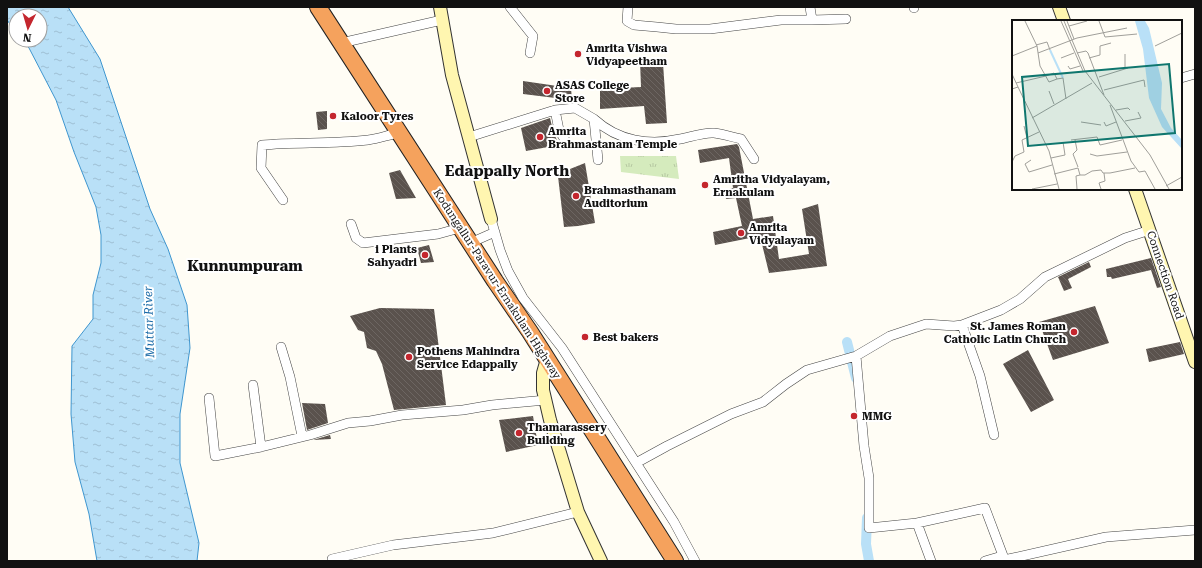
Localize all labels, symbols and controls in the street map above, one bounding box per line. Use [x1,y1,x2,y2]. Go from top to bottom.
north arrow [8,8,48,48]
inset map [1012,20,1182,190]
text: N [22,31,32,44]
place label: Amrita Vishwa Vidyapeetham [586,42,668,68]
marker: Amrita Vishwa Vidyapeetham [573,49,583,59]
place label: ASAS College Store [555,79,630,105]
marker: ASAS College Store [542,86,552,96]
place label: Kaloor Tyres [341,110,414,123]
marker: Kaloor Tyres [328,111,338,121]
place label: Amrita Brahmastanam Temple [548,125,678,151]
marker: Amrita Brahmastanam Temple [535,132,545,142]
district label: Edappally North [445,162,569,180]
place label: Amritha Vidyalayam, Ernakulam [713,173,830,199]
marker: Amritha Vidyalayam, Ernakulam [700,180,710,190]
place label: Brahmasthanam Auditorium [584,184,676,210]
street label: Kodungallur-Paravur-Ernakulam Highway [431,187,564,382]
marker: Brahmasthanam Auditorium [571,191,581,201]
place label: Amrita Vidyalayam [749,221,815,247]
marker: Amrita Vidyalayam [736,228,746,238]
street label: Connection Road [1144,229,1186,321]
place label: i Plants Sahyadri [367,243,417,269]
marker: i Plants Sahyadri [420,250,430,260]
district label: Kunnumpuram [187,257,303,275]
water label: Muttar River [141,286,157,359]
place label: St. James Roman Catholic Latin Church [944,320,1067,346]
marker: St. James Roman Catholic Latin Church [1069,327,1079,337]
place label: Best bakers [593,331,659,344]
marker: Best bakers [580,332,590,342]
place label: Pothens Mahindra Service Edappally [417,345,520,371]
marker: Pothens Mahindra Service Edappally [404,352,414,362]
place label: MMG [862,410,892,423]
marker: MMG [849,411,859,421]
place label: Thamarassery Building [527,421,607,447]
marker: Thamarassery Building [514,428,524,438]

